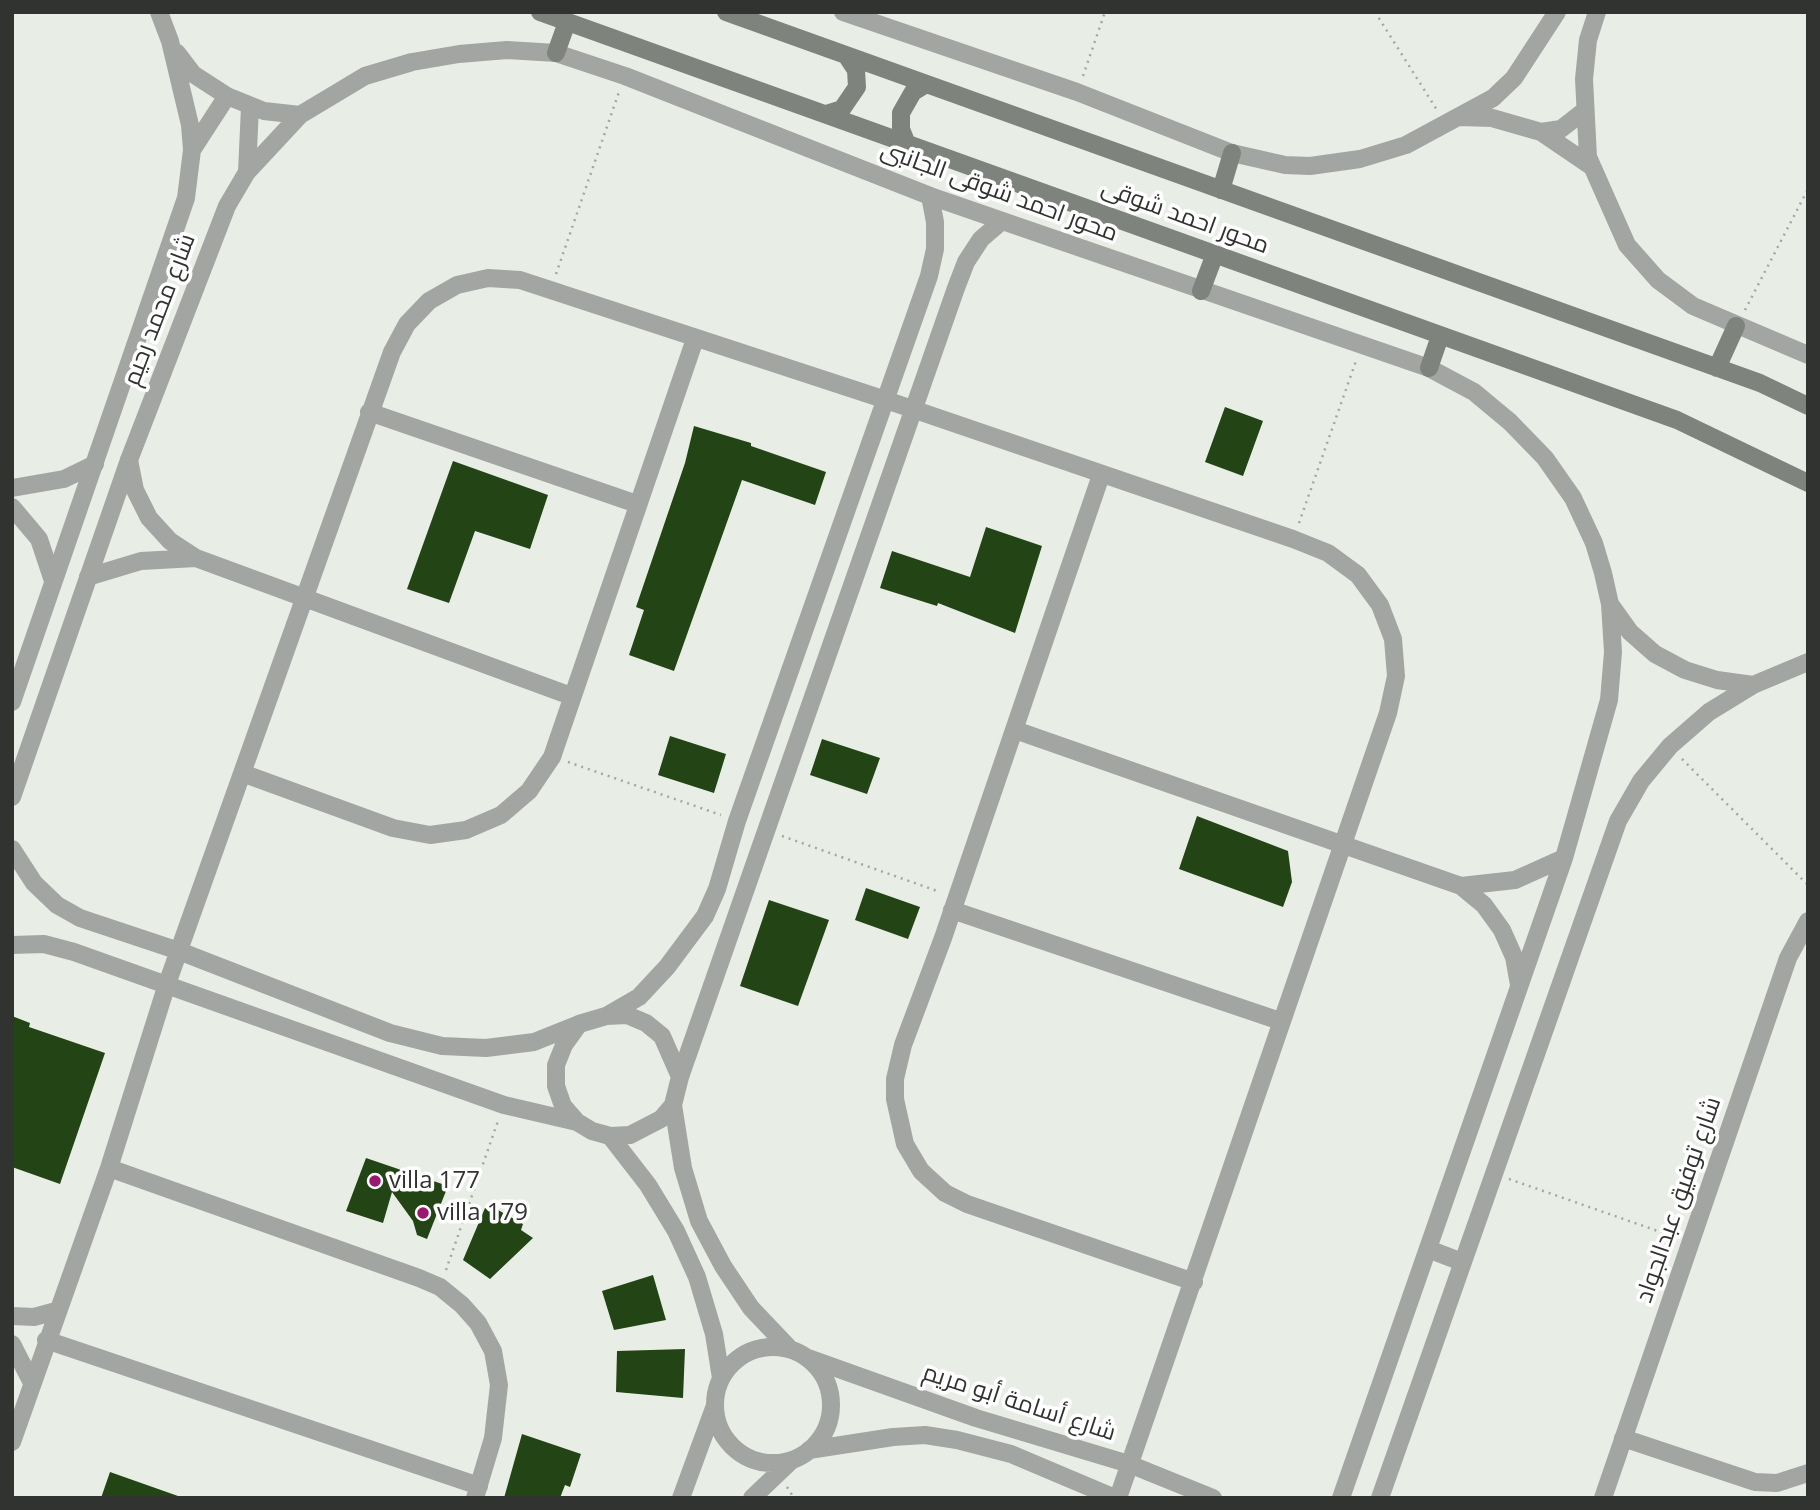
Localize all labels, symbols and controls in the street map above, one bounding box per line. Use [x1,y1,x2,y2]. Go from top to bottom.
street label: محور احمد شوقى الجانبى [877,136,1121,248]
street label: محور احمد شوقى [1097,173,1273,261]
street label: شارع محمد رحيم [118,230,202,390]
street label: شارع توفيق عبدالجواد [1630,1093,1728,1307]
place label: villa 177 [389,1167,480,1195]
marker: villa 177 [367,1173,383,1189]
place label: villa 179 [437,1199,528,1227]
marker: villa 179 [415,1205,431,1221]
street label: شارع أسامة أبو مريم [919,1358,1119,1448]

